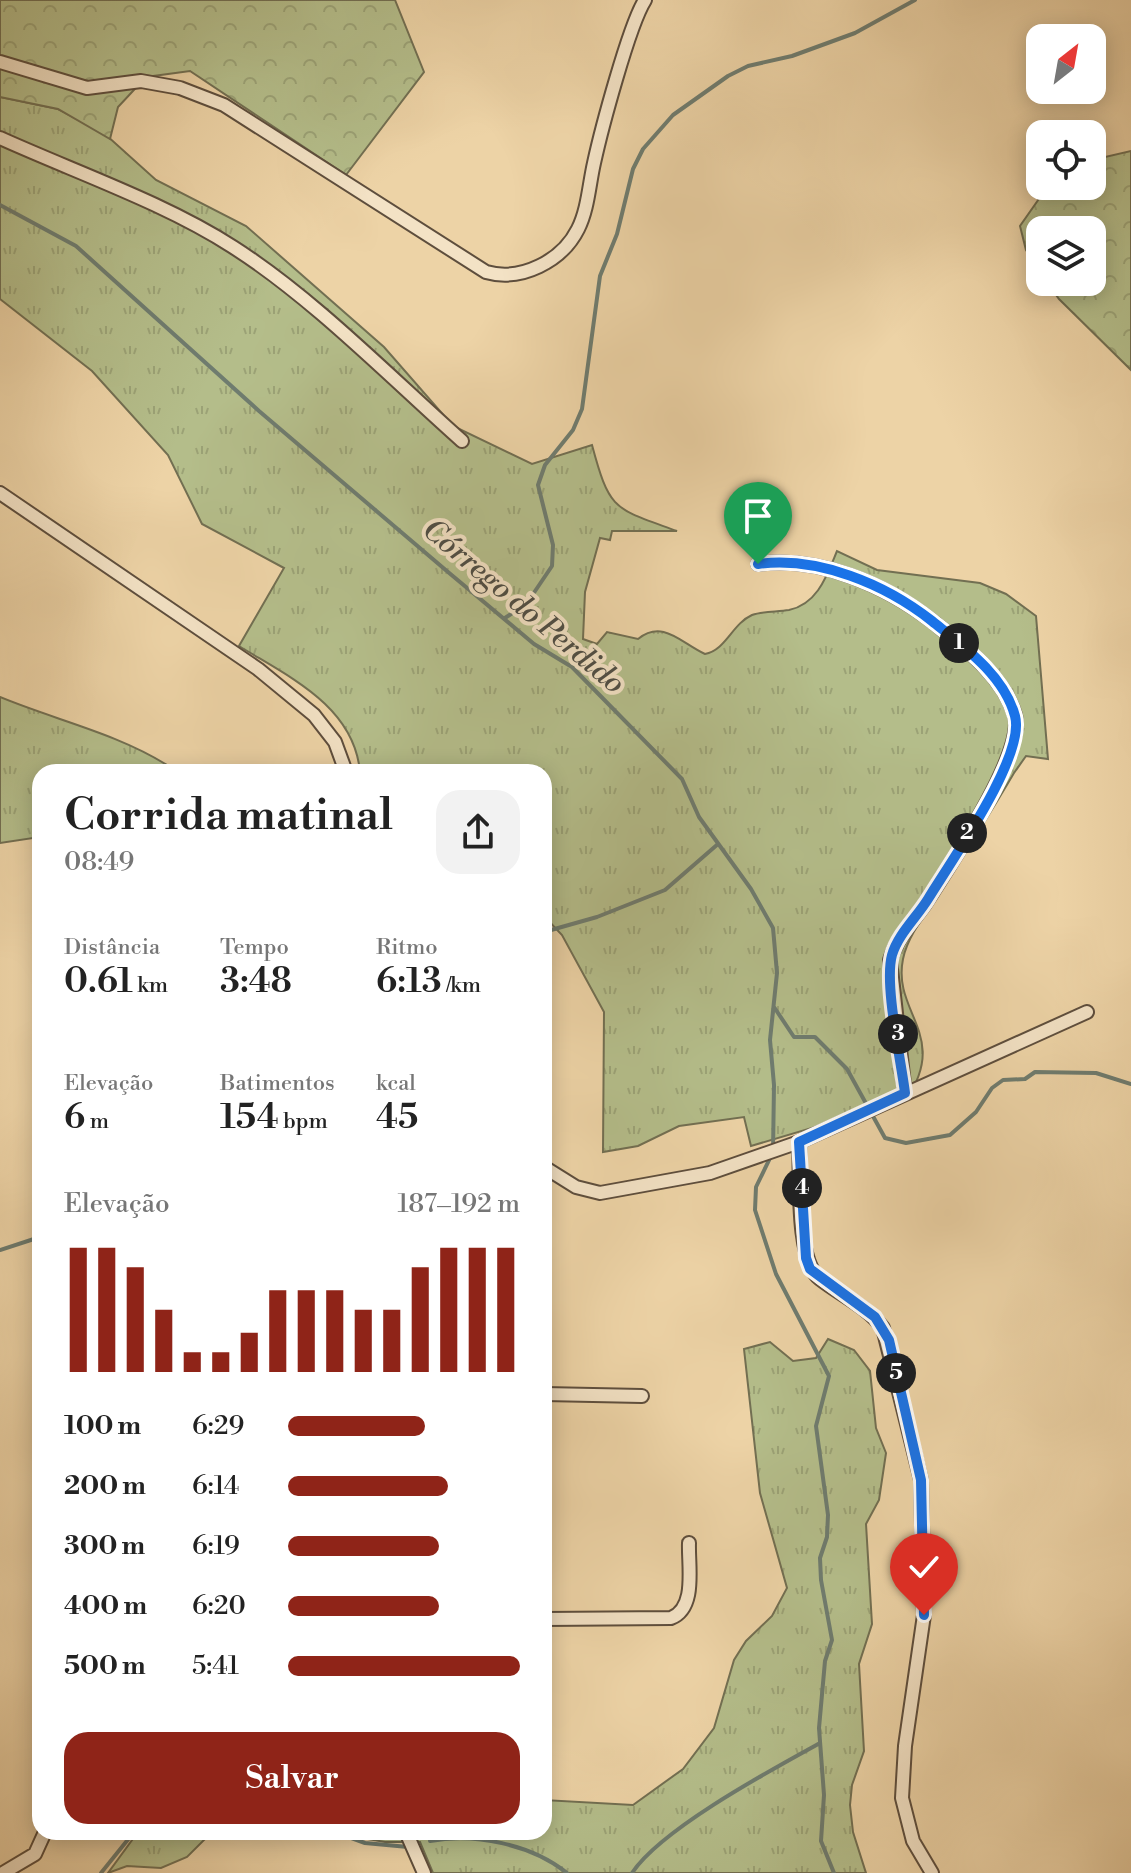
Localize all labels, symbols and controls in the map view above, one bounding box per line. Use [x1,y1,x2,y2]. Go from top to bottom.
north arrow [1026,24,1106,104]
map controls [1026,24,1106,296]
button: locate [1026,120,1106,200]
button: layers [1026,216,1106,296]
pin [724,482,792,564]
icon: arrive [736,494,780,538]
water label: Córrego do Perdido [414,511,632,703]
pin: 1 [939,623,979,663]
text: 1 [954,629,964,656]
text: Corrida matinal [64,788,393,843]
button: share [436,790,520,874]
pin: 2 [947,813,987,853]
text: 2 [960,819,974,846]
text: 08:49 [64,846,134,878]
text: Distância [64,934,160,961]
text: Tempo [220,934,289,961]
text: Ritmo [376,934,438,961]
text: 0.61 [64,961,133,1003]
text: 3:48 [220,961,292,1003]
text: 6:13 [376,961,442,1003]
text: km [133,972,168,999]
text: /km [442,972,481,999]
pin: 3 [878,1014,918,1054]
text: 3 [891,1020,905,1047]
text: Elevação [64,1070,153,1097]
text: Batimentos [220,1070,335,1097]
text: kcal [376,1070,416,1097]
text: 6 [64,1097,85,1139]
text: 154 [220,1097,279,1139]
text: 45 [376,1097,418,1139]
text: m [85,1108,109,1135]
text: bpm [279,1108,328,1135]
pin: 4 [782,1168,822,1208]
text: 4 [795,1174,809,1201]
text: Elevação [64,1188,170,1220]
text: 187–192 m [398,1188,520,1220]
pin: 5 [876,1353,916,1393]
text: 5 [889,1359,903,1386]
text: 100 m [64,1410,141,1442]
text: 6:29 [192,1410,244,1442]
text: 200 m [64,1470,146,1502]
text: 6:14 [192,1470,239,1502]
text: 300 m [64,1530,145,1562]
text: 6:19 [192,1530,240,1562]
pin [890,1533,958,1615]
icon: check [902,1545,946,1589]
text: 400 m [64,1590,147,1622]
text: 6:20 [192,1590,246,1622]
text: 500 m [64,1650,146,1682]
text: 5:41 [192,1650,239,1682]
button: Salvar [64,1732,520,1824]

